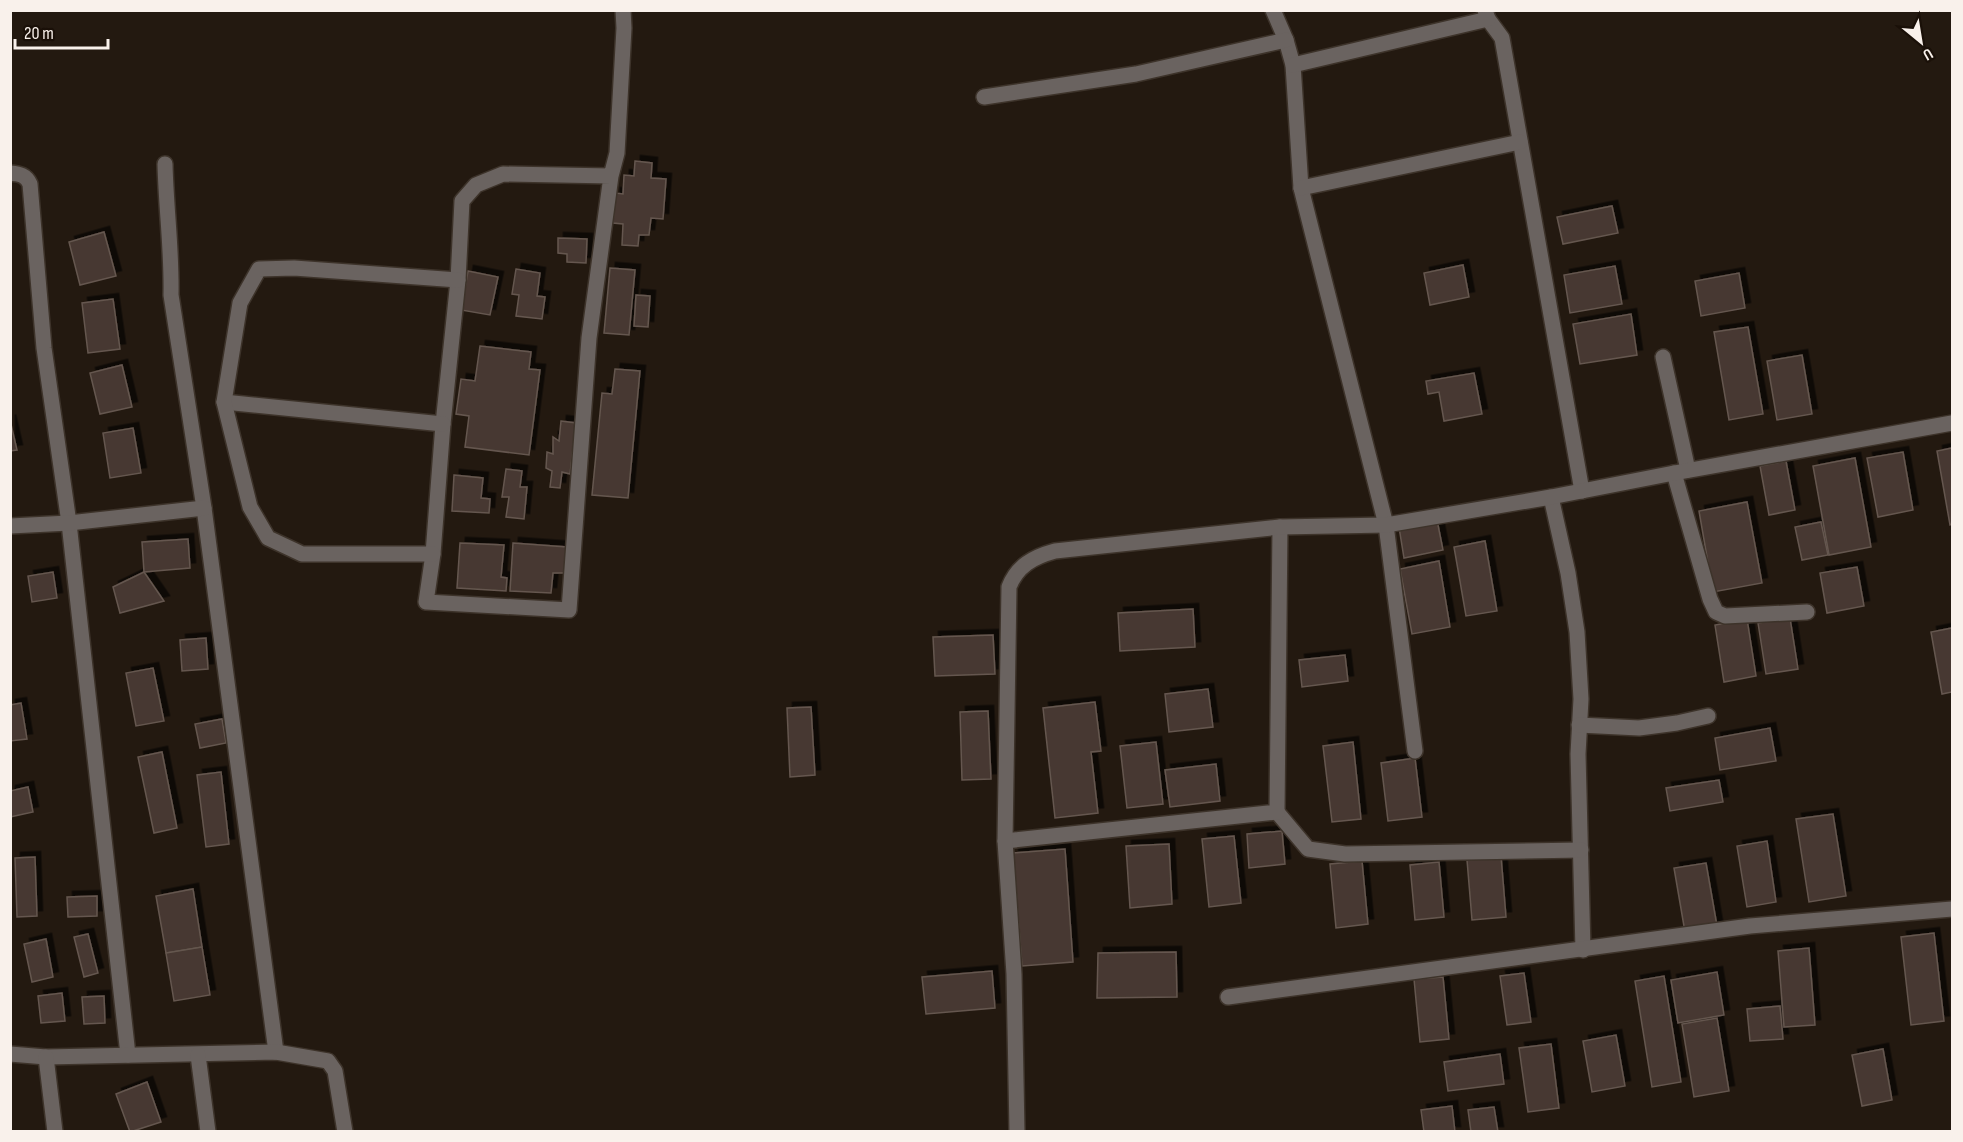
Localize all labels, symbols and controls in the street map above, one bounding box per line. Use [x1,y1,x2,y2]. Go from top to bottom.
scale bar [15,12,108,50]
north arrow [1891,12,1951,72]
text: 20 m [24,23,54,44]
text: U [1919,43,1936,64]

